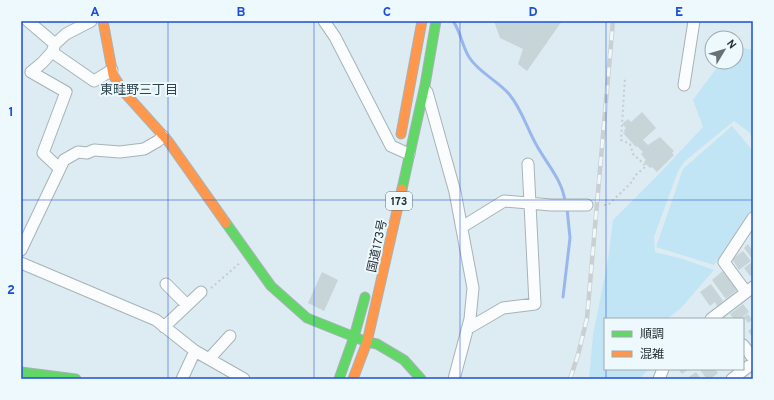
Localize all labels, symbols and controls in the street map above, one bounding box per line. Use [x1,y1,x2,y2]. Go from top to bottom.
text: A [90,5,100,21]
text: B [237,5,246,21]
text: C [383,5,391,21]
text: D [528,5,538,21]
text: E [675,5,683,21]
north arrow [704,30,744,70]
text: N [723,37,739,52]
district label: 東畦野三丁目 [100,83,178,99]
text: 1 [8,105,14,121]
road number: 173 [386,192,412,210]
street label: 国道173号 [365,218,391,274]
text: 2 [7,283,15,299]
legend [604,318,744,370]
text: 順調 [640,327,664,343]
text: 混雑 [640,347,664,363]

